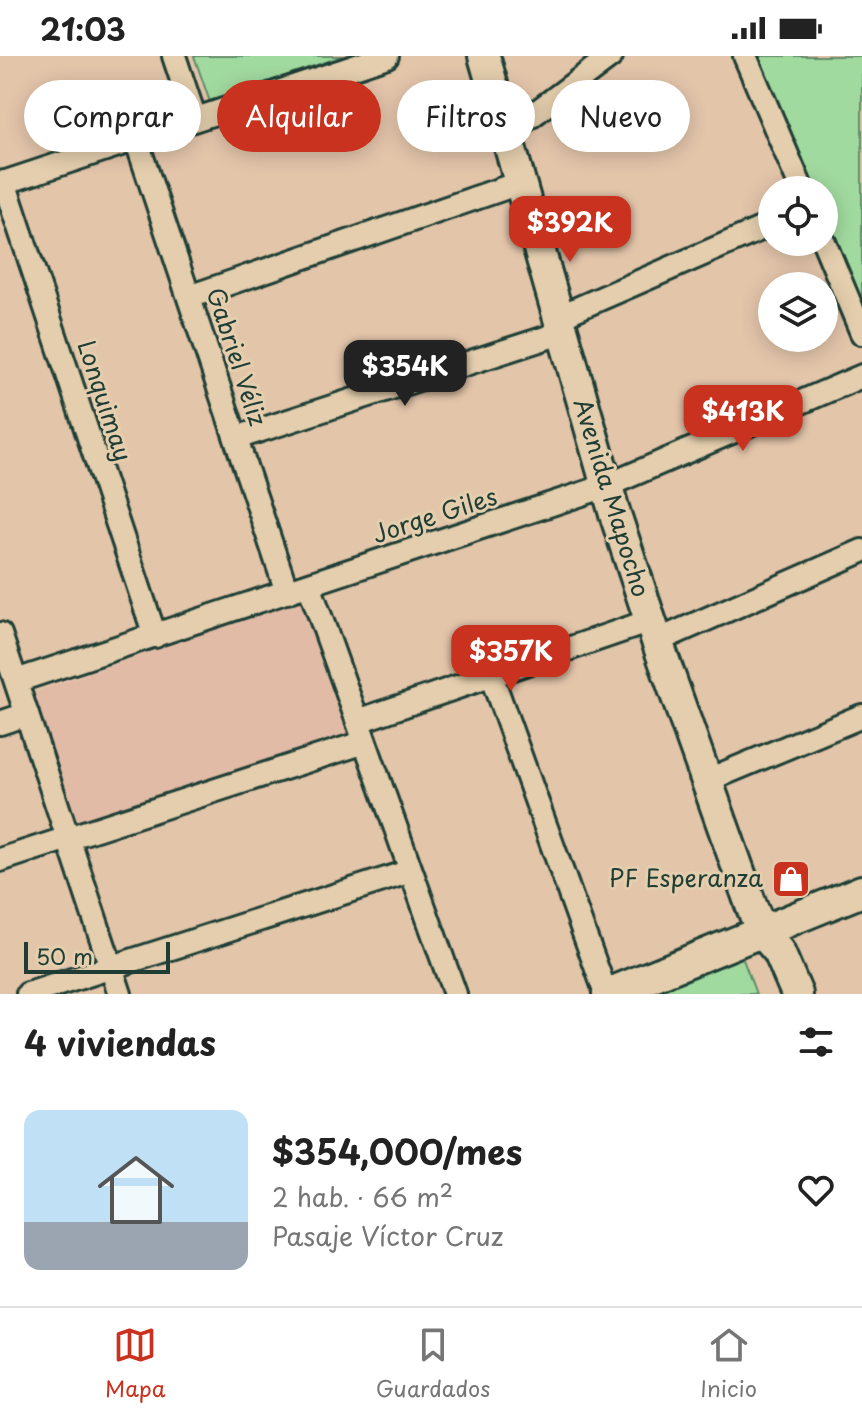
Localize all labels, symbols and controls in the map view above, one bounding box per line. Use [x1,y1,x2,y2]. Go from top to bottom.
text: 21:03 [40,6,126,51]
chip: Comprar [24,80,201,152]
chip: Alquilar [217,80,381,152]
chip: Filtros [397,80,535,152]
chip: Nuevo [551,80,690,152]
map controls [758,176,838,352]
button: locate [758,176,838,256]
pin: $392K [514,196,626,264]
text: $392K [527,202,613,241]
button: layers [758,272,838,352]
street label: Gabriel Véliz [199,283,277,430]
street label: Lonquimay [69,335,142,466]
pin: $354K [349,340,461,408]
text: $354K [362,346,448,385]
pin: $413K [687,385,799,453]
text: $413K [702,391,784,430]
street label: Avenida Mapocho [566,394,660,601]
street label: Jorge Giles [367,477,501,551]
pin: $357K [455,625,567,693]
text: $357K [469,631,553,670]
shop icon: PF Esperanza [770,858,812,900]
place label: PF Esperanza [609,859,763,895]
scale bar [24,938,170,974]
text: 50 m [36,939,93,972]
text: 4 viviendas [24,1016,216,1068]
icon: filters [794,1020,838,1064]
text: $354,000/mes [272,1125,522,1177]
icon: home [88,1142,184,1238]
icon: heart [794,1168,838,1212]
text: 2 hab. · 66 m² [272,1177,453,1216]
text: Pasaje Víctor Cruz [272,1216,503,1255]
tab: Mapa [105,1323,166,1404]
tab: Guardados [376,1323,490,1404]
tab: Inicio [700,1323,757,1404]

